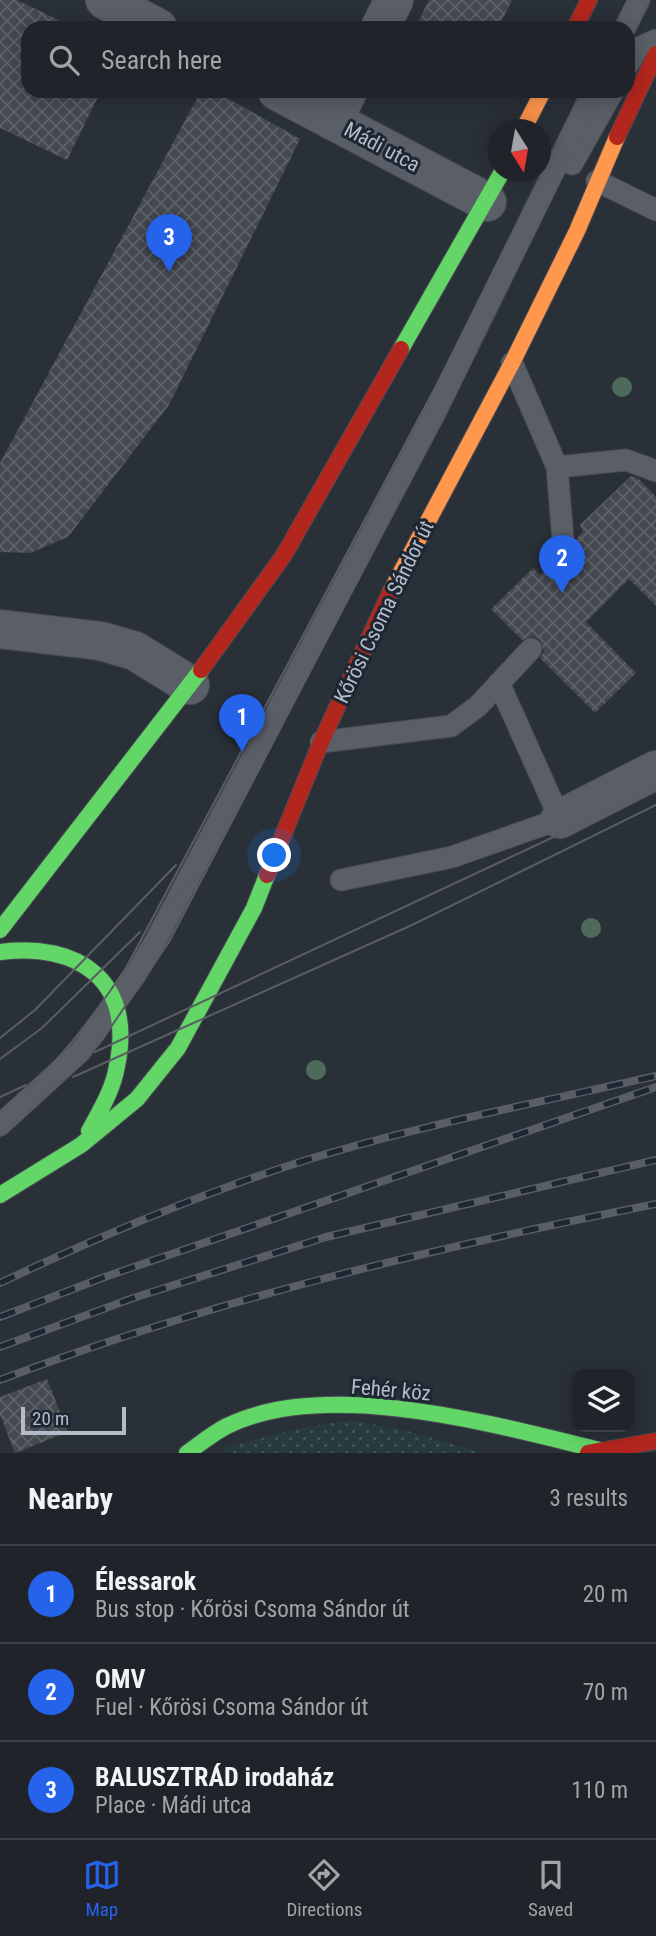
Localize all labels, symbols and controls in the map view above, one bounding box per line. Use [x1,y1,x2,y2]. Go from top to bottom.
search box [21,21,635,98]
icon: search [45,41,83,79]
text: Search here [101,45,222,75]
street label: Mádi utca [340,117,424,177]
north arrow [488,119,551,182]
pin: 3 [146,214,192,272]
street label: Kőrösi Csoma Sándor út [329,517,439,707]
pin: 2 [539,535,585,593]
pin: 1 [219,694,265,752]
your location [257,838,291,872]
map controls [572,1369,635,1432]
button: layers [572,1369,635,1432]
street label: Fehér köz [350,1375,432,1405]
scale bar [21,1404,126,1436]
text: 20 m [32,1407,69,1430]
text: Nearby [28,1481,113,1516]
text: 3 results [550,1485,628,1512]
text: Élessarok [95,1566,196,1596]
text: 1 [45,1581,57,1608]
text: 20 m [583,1581,628,1608]
text: Bus stop · Kőrösi Csoma Sándor út [95,1596,410,1623]
text: OMV [95,1664,145,1694]
text: 2 [45,1679,57,1706]
text: 70 m [583,1679,628,1706]
text: Fuel · Kőrösi Csoma Sándor út [95,1694,368,1721]
text: BALUSZTRÁD irodaház [95,1762,334,1792]
text: 3 [45,1777,57,1804]
text: 110 m [571,1777,628,1804]
text: Place · Mádi utca [95,1792,252,1819]
tab: Map [83,1856,121,1921]
tab: Directions [286,1856,362,1921]
tab: Saved [528,1856,573,1921]

